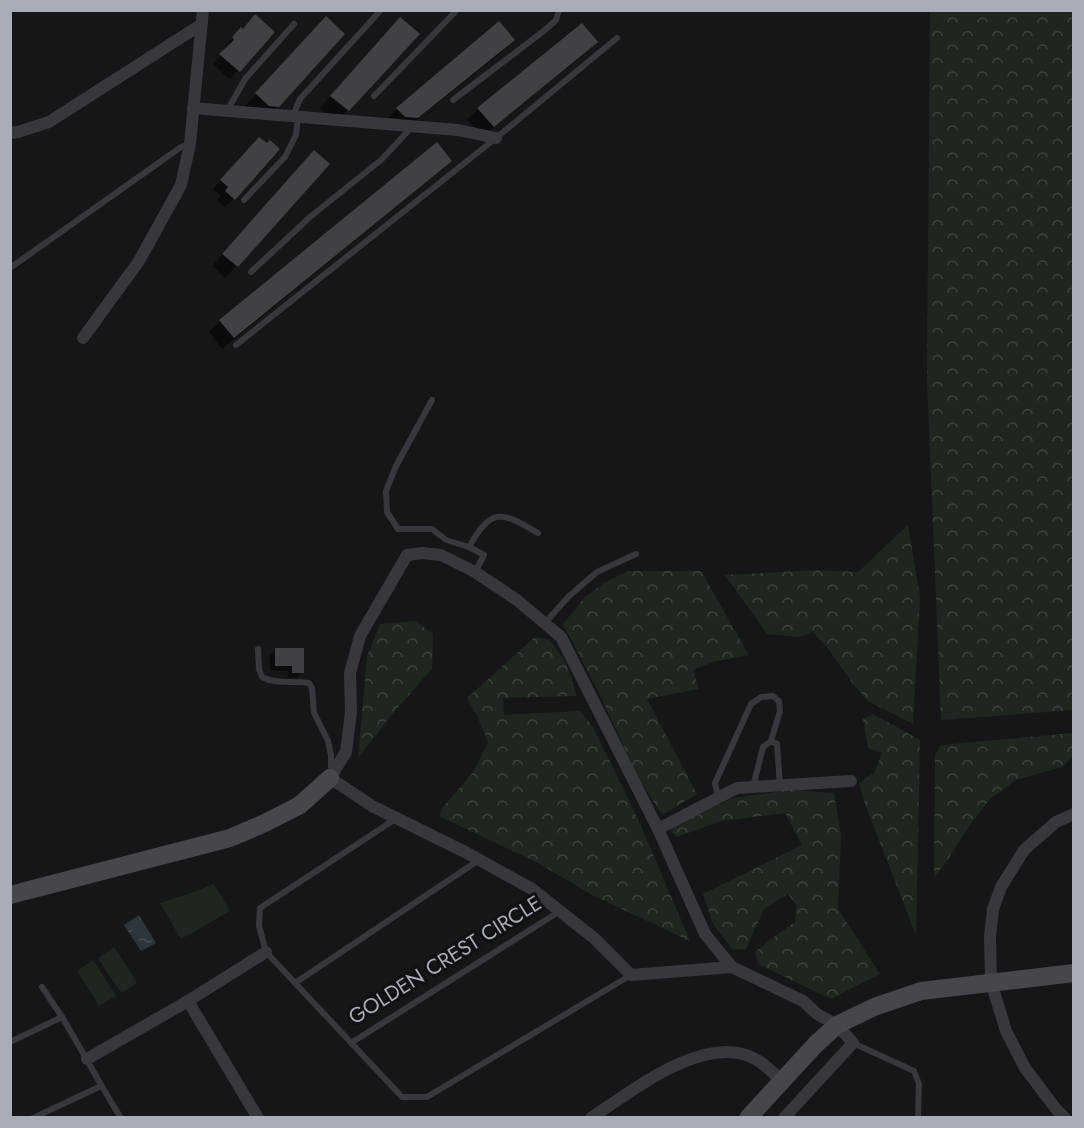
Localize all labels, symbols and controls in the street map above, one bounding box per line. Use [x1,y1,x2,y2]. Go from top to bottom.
street label: GOLDEN CREST CIRCLE [343,888,547,1032]

